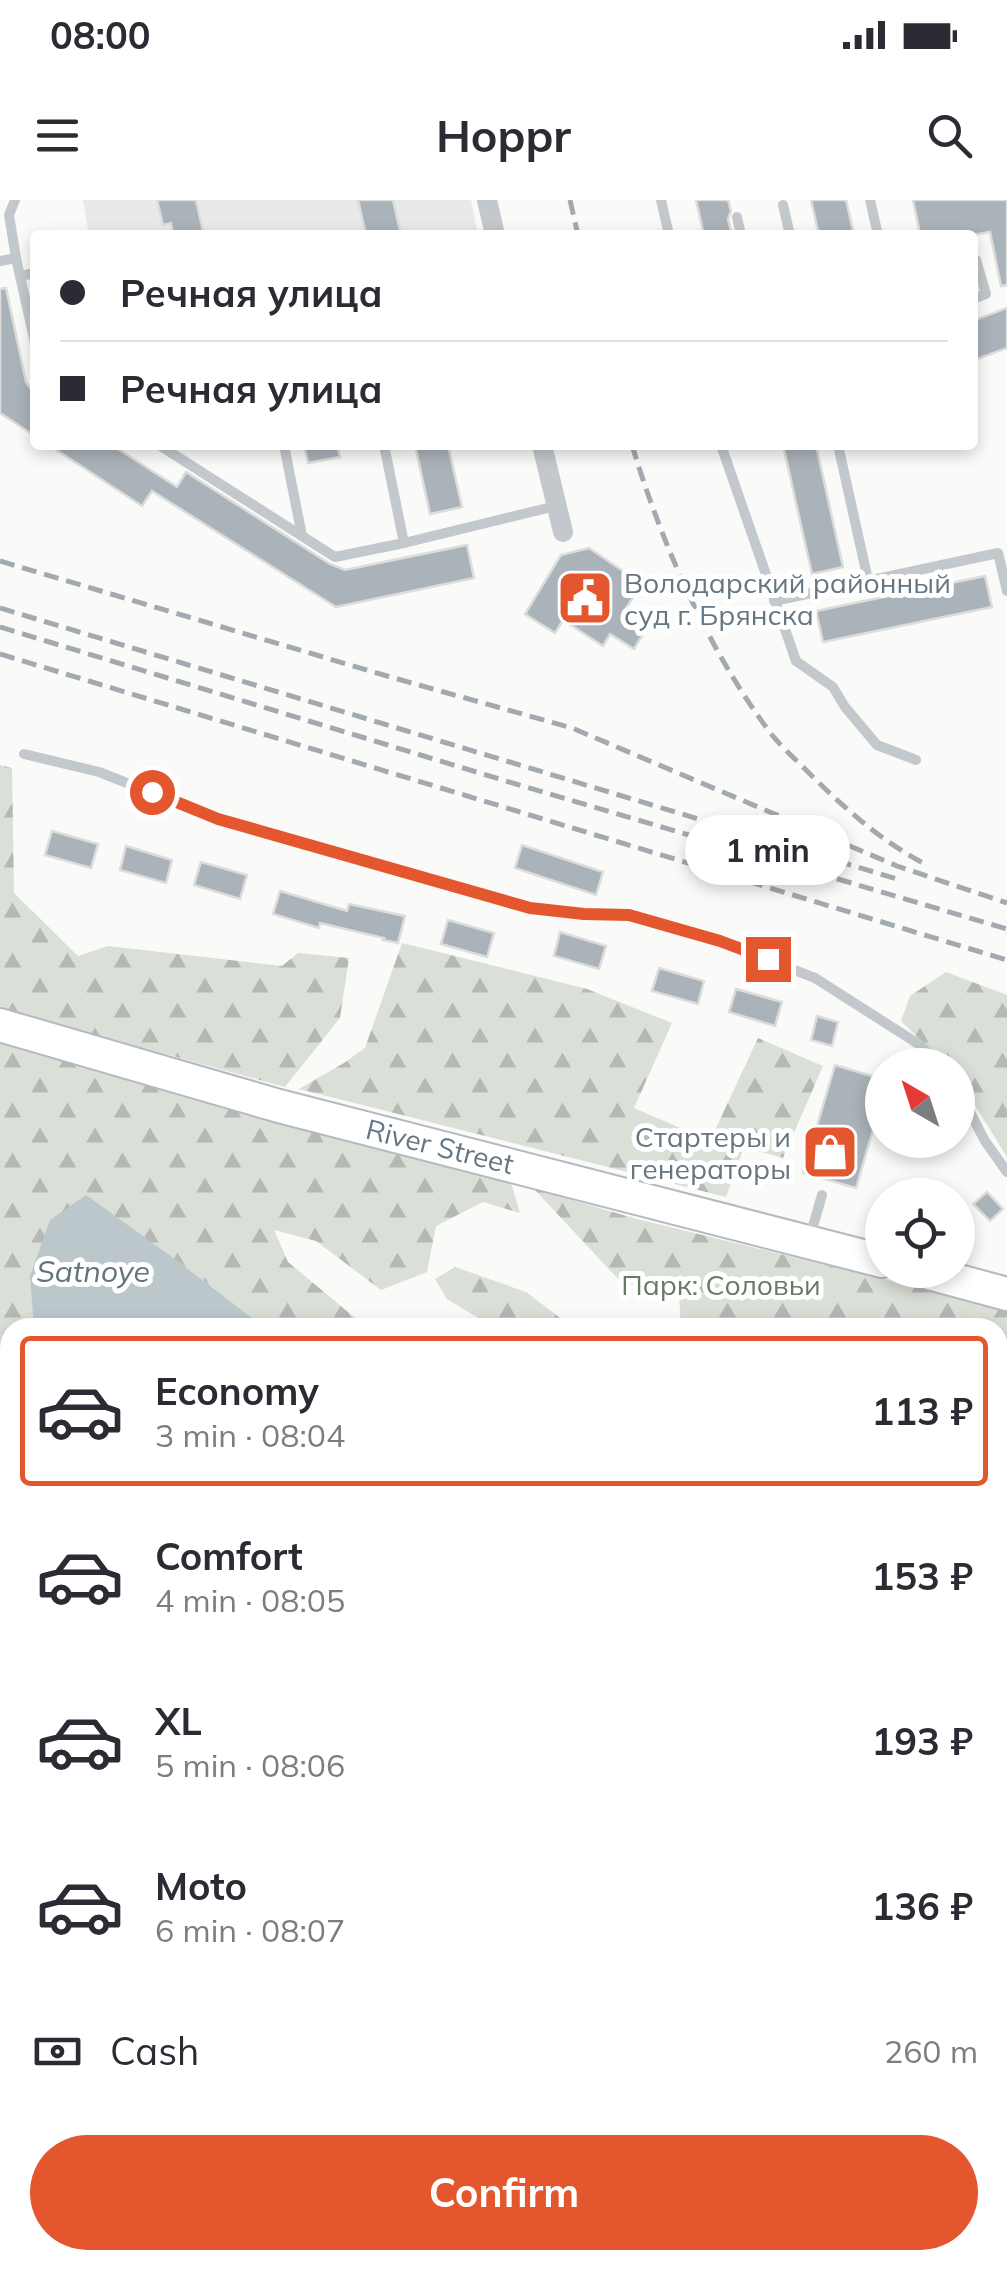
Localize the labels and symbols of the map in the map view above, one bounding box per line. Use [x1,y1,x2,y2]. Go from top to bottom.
place label: Володарский районный суд г. Брянска [624,565,951,632]
public building icon: Володарский районный суд г. Брянска [555,568,615,628]
route start [130,770,175,815]
callout: 1 min [686,814,850,884]
route end [746,937,791,982]
north arrow [865,1048,975,1158]
street label: River Street [363,1111,518,1181]
place label: Стартеры и генераторы [630,1119,791,1186]
shop icon: Стартеры и генераторы [800,1122,860,1182]
water label: Satnoye [36,1252,150,1290]
park label: Парк: Соловьи [621,1267,821,1302]

